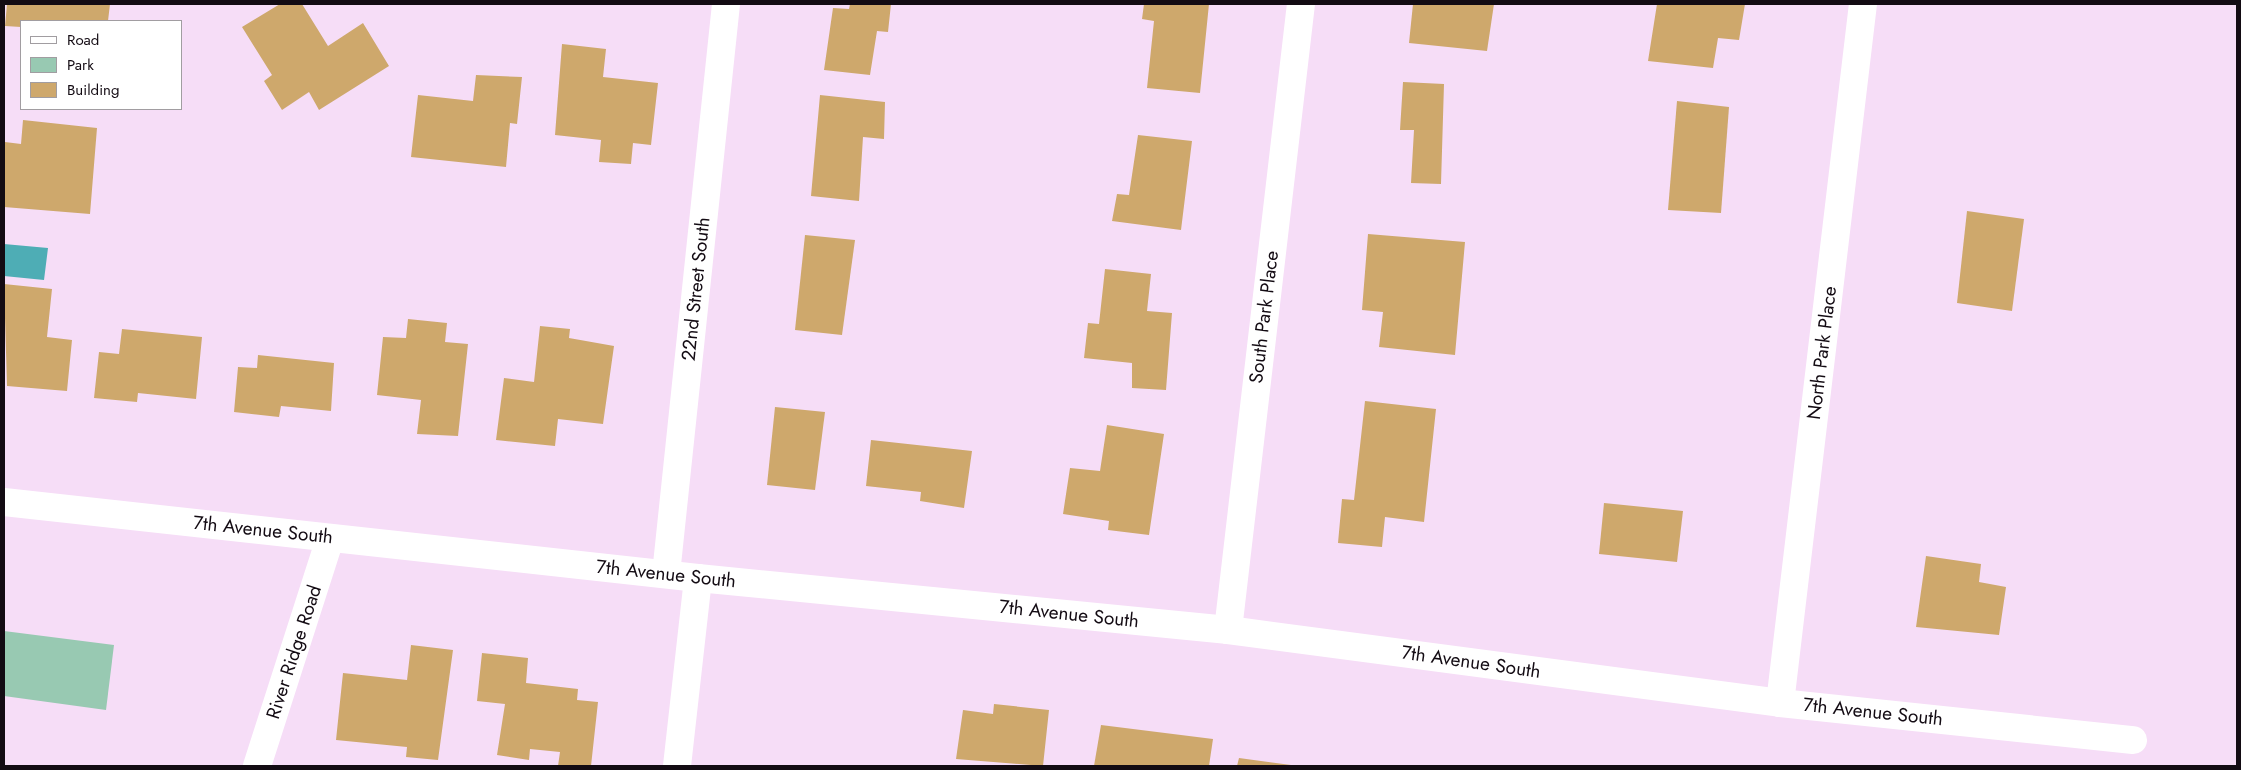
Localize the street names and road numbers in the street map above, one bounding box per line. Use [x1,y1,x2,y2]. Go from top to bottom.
street label: 22nd Street South [677,216,715,362]
street label: South Park Place [1245,249,1283,385]
street label: North Park Place [1803,285,1841,421]
street label: 7th Avenue South [192,511,334,549]
street label: 7th Avenue South [595,555,737,593]
street label: River Ridge Road [262,582,326,722]
street label: 7th Avenue South [998,595,1140,633]
street label: 7th Avenue South [1400,641,1542,683]
street label: 7th Avenue South [1802,693,1944,731]

